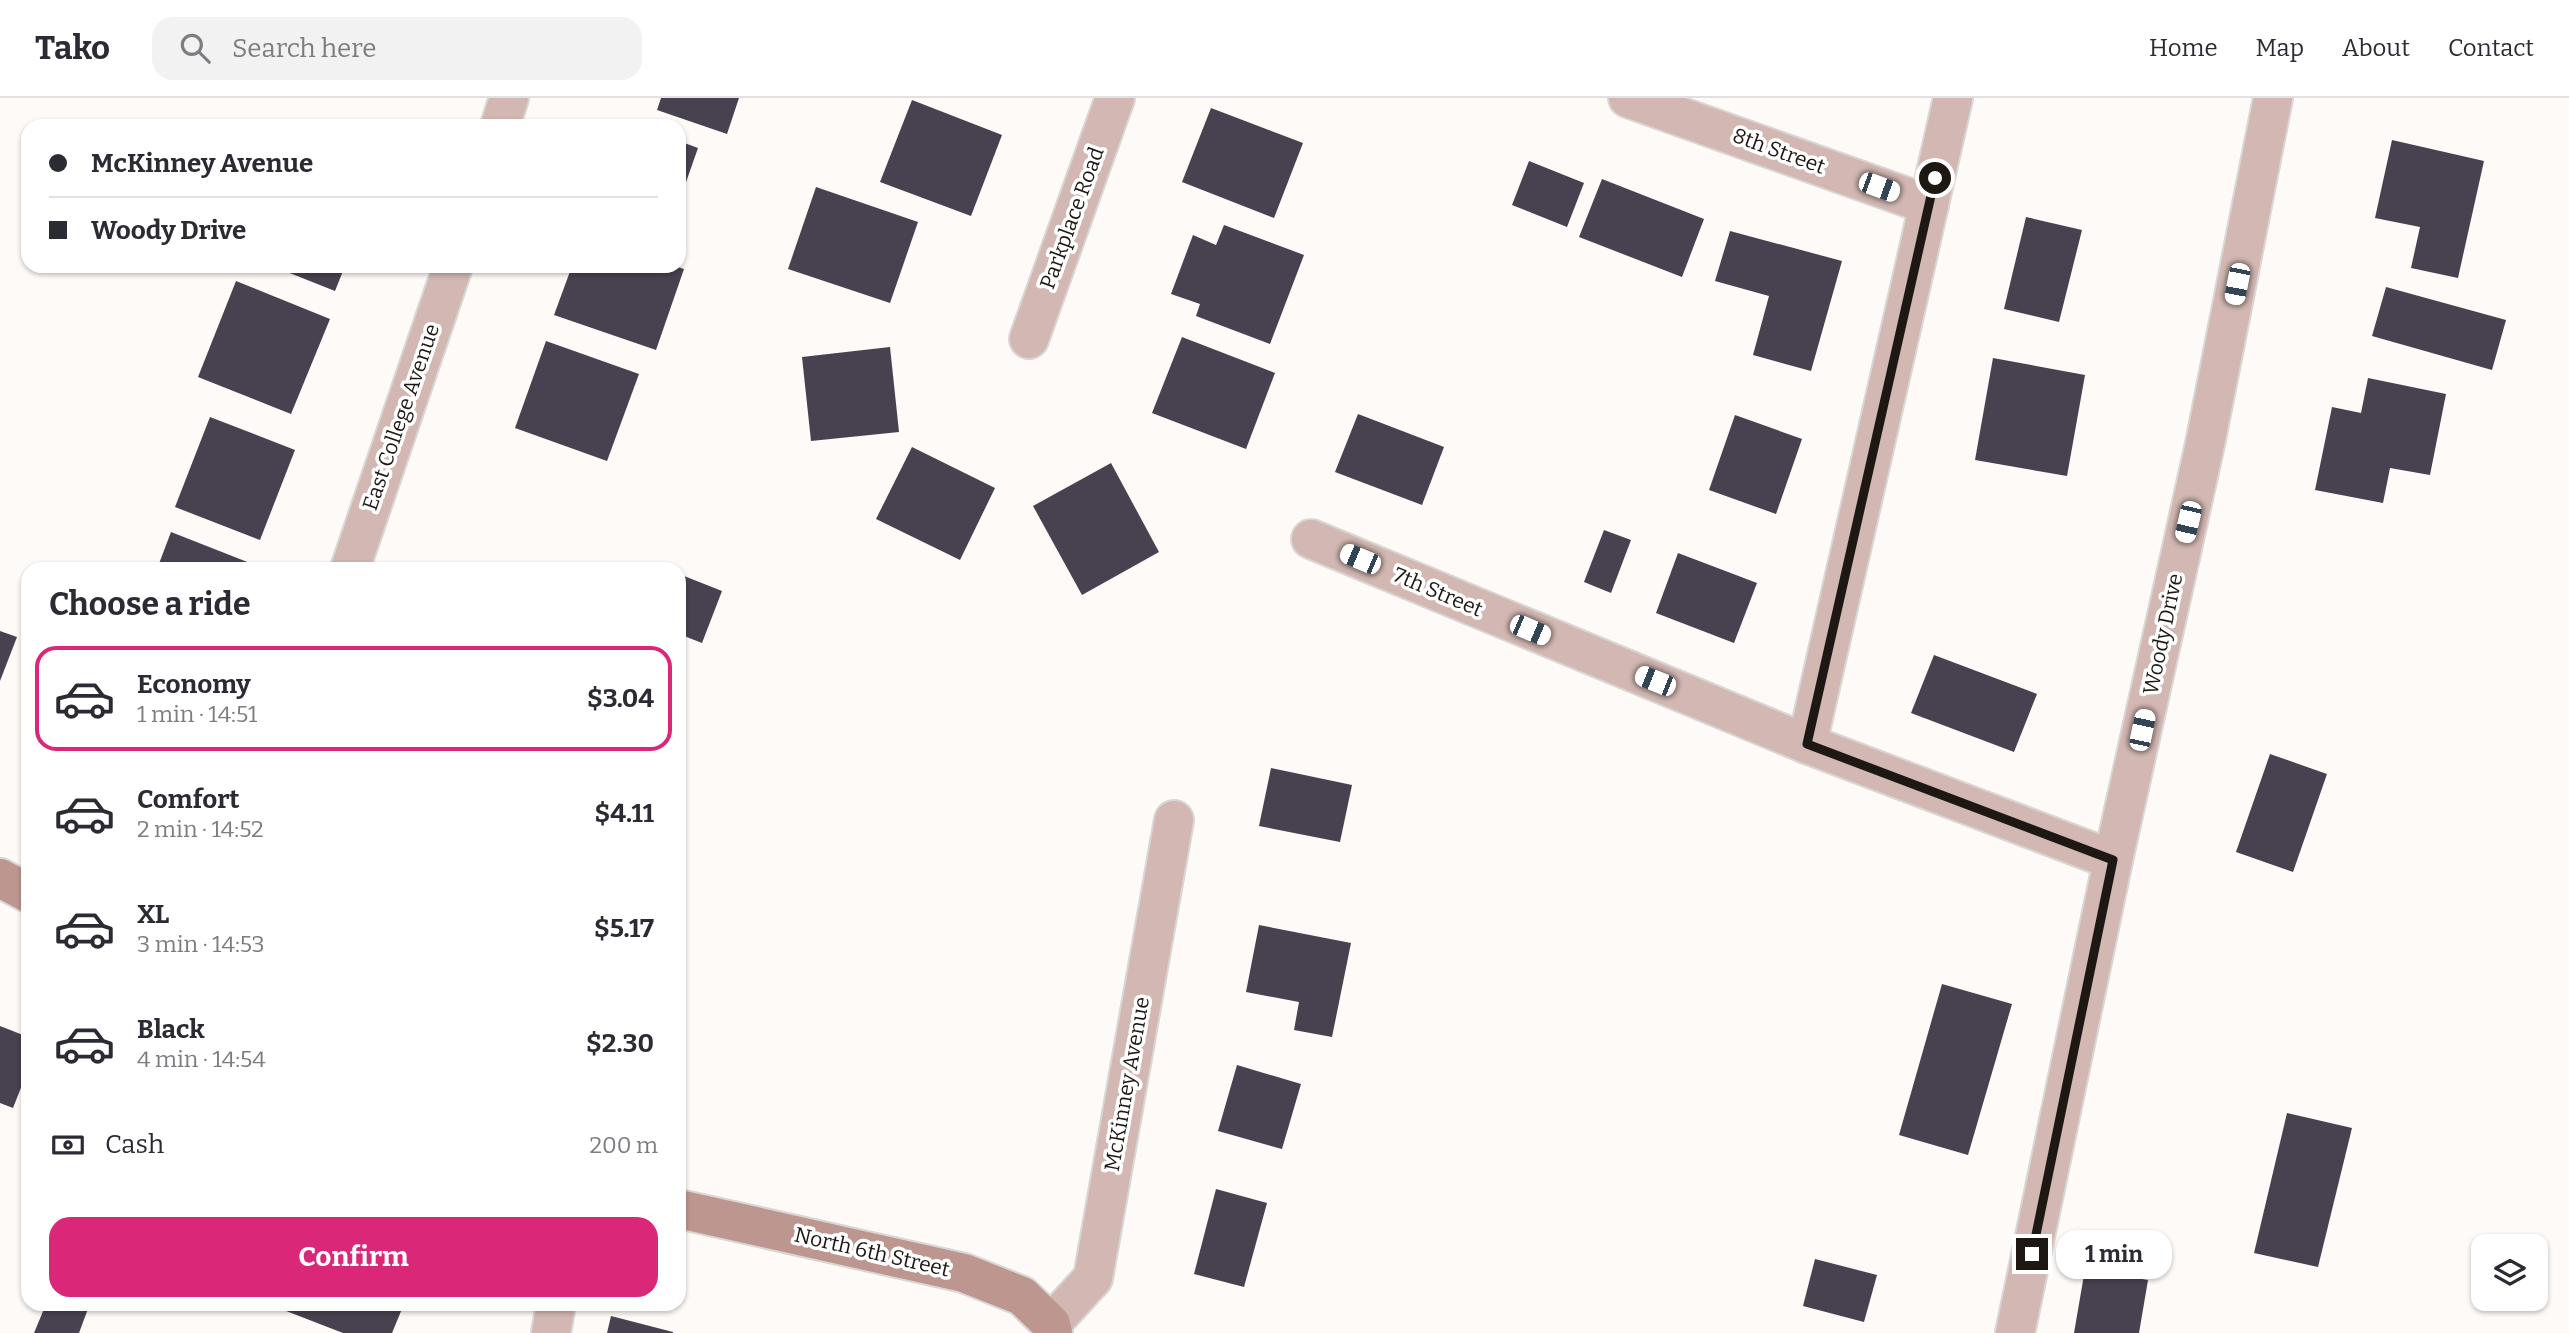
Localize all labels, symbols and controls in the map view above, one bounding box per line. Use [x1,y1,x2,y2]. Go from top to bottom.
search box [152,17,642,80]
text: Tako [35,28,110,68]
icon: search [176,29,214,67]
text: Search here [232,33,376,64]
text: Home [2149,34,2218,62]
text: Map [2256,34,2304,62]
text: About [2342,34,2410,62]
text: Contact [2448,34,2534,62]
street label: 8th Street [1729,122,1829,180]
street label: Parkplace Road [1034,143,1110,293]
text: McKinney Avenue [91,148,313,179]
route start [1919,162,1951,194]
car [1856,170,1903,204]
text: Woody Drive [91,215,246,246]
car [2223,261,2252,307]
street label: East College Avenue [357,320,445,514]
car [2174,499,2203,545]
car [1337,541,1384,577]
street label: 7th Street [1389,562,1487,623]
street label: Woody Drive [2137,571,2189,697]
text: Choose a ride [49,585,250,623]
car [1507,612,1554,648]
car [1632,663,1679,699]
icon: car [53,667,116,730]
text: Economy [137,669,251,700]
text: $3.04 [587,683,654,714]
text: 1 min · 14:51 [137,700,257,728]
car [2128,707,2157,753]
icon: car [53,782,116,845]
text: Comfort [137,784,240,815]
text: $4.11 [594,798,654,829]
text: 2 min · 14:52 [137,815,264,843]
icon: car [53,897,116,960]
text: XL [137,899,169,930]
text: $5.17 [594,913,654,944]
text: 3 min · 14:53 [137,930,265,958]
street label: McKinney Avenue [1099,995,1155,1173]
icon: car [53,1012,116,1075]
text: Black [137,1014,205,1045]
text: $2.30 [586,1028,654,1059]
text: 4 min · 14:54 [137,1045,266,1073]
icon: cash [49,1126,87,1164]
text: Cash [105,1129,164,1160]
text: 200 m [589,1131,658,1159]
button: Confirm [49,1217,658,1297]
street label: North 6th Street [792,1221,953,1283]
callout: 1 min [2056,1230,2172,1278]
map controls [2471,1234,2548,1311]
button: layers [2471,1234,2548,1311]
route end [2016,1238,2048,1270]
text: 1 min [2085,1240,2143,1268]

